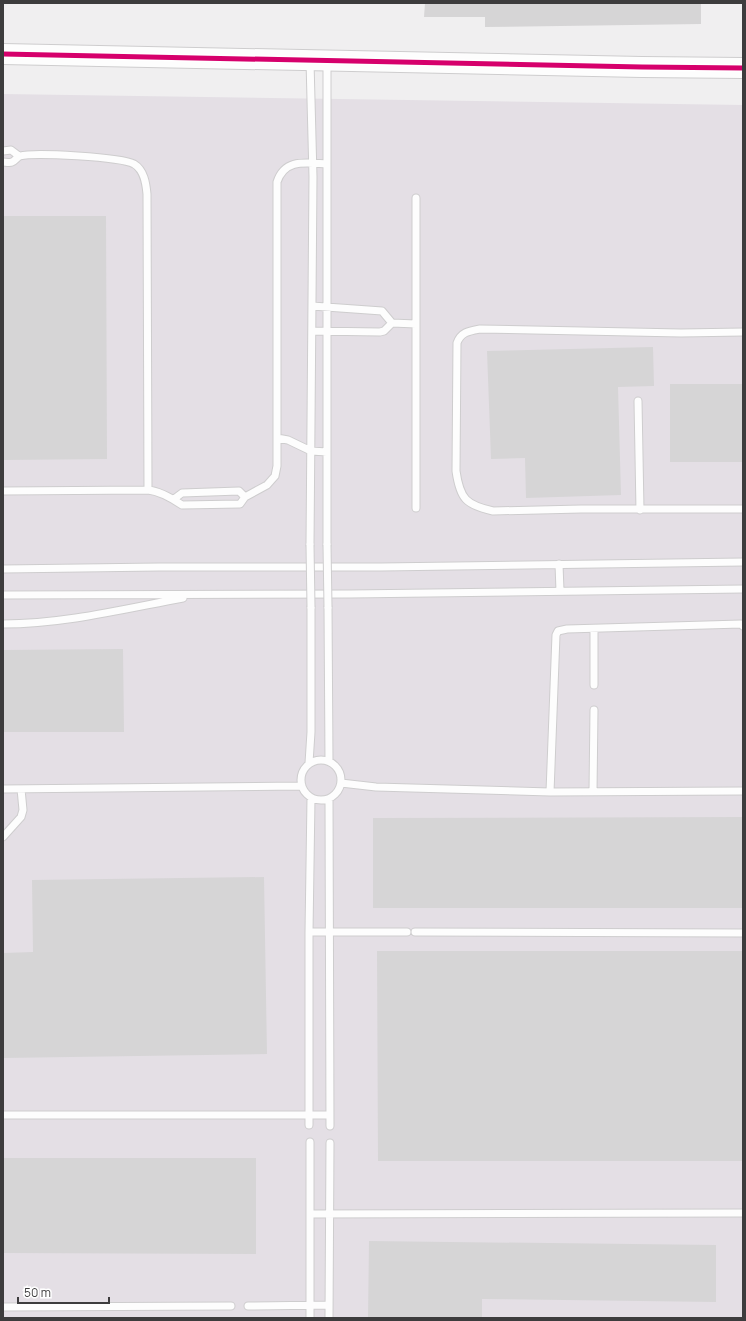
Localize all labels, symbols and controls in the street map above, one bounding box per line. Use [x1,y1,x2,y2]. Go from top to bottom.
scale bar [18,1279,109,1305]
text: 50 m [24,1284,51,1301]

